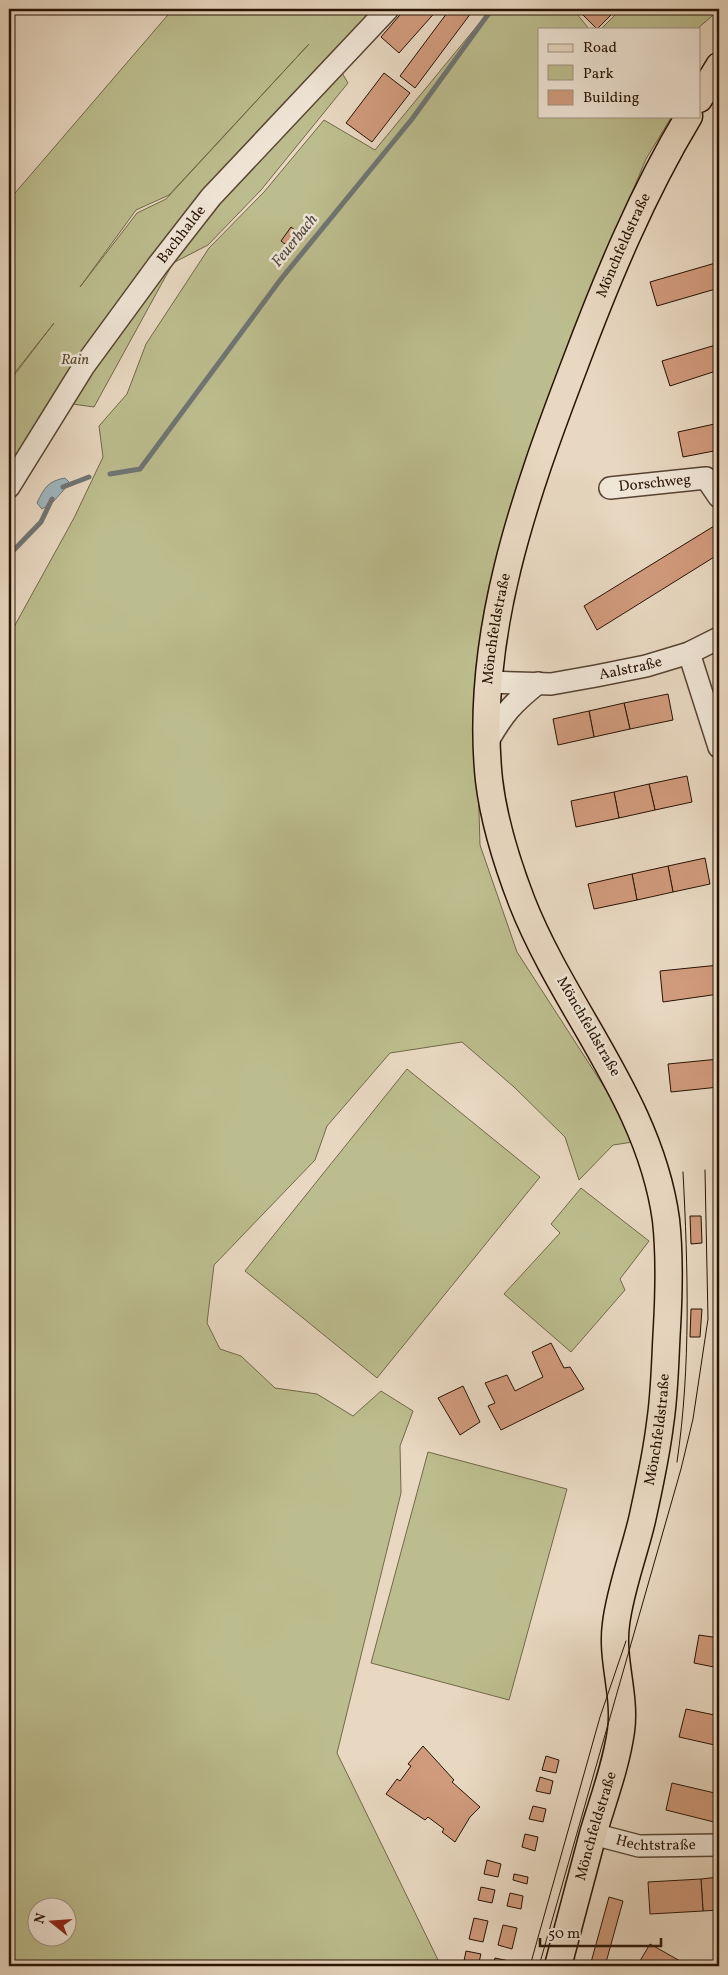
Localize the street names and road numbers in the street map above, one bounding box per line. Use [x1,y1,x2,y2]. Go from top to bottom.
street label: Mönchfeldstraße [591,189,656,301]
street label: Bachhalde [152,201,211,268]
street label: Dorschweg [618,469,692,498]
street label: Mönchfeldstraße [478,571,516,685]
street label: Aalstraße [597,651,665,686]
street label: Mönchfeldstraße [551,973,625,1081]
street label: Mönchfeldstraße [639,1373,675,1487]
street label: Mönchfeldstraße [570,1769,622,1883]
street label: Hechtstraße [613,1830,696,1857]

